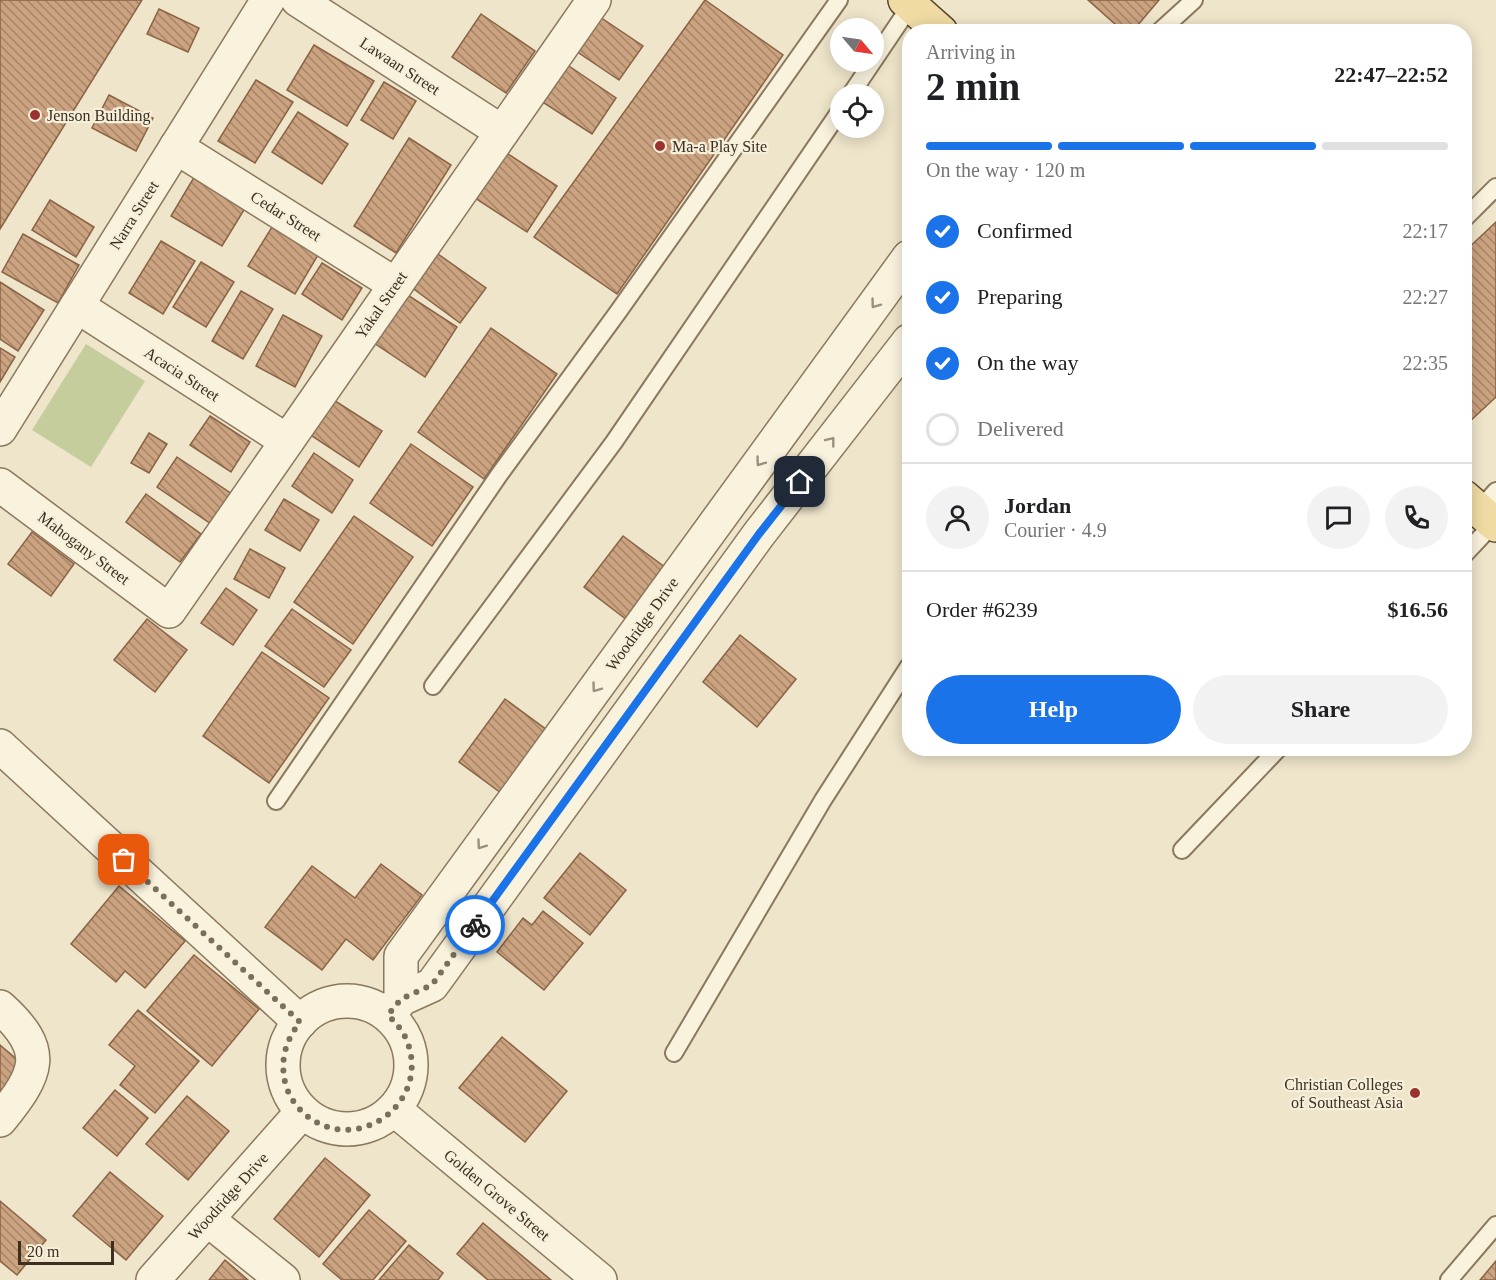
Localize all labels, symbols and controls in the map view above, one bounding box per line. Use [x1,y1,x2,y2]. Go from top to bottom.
north arrow [830,18,884,72]
map controls [830,18,884,138]
street label: Lawaan Street [357,34,444,98]
text: Arriving in [926,41,1015,63]
text: 22:47–22:52 [1334,62,1448,87]
text: 2 min [926,65,1020,108]
button: locate [830,84,884,138]
place label: Jenson Building [47,107,151,125]
marker: Jenson Building [28,108,42,122]
place label: Ma-a Play Site [672,138,767,156]
marker: Ma-a Play Site [653,139,667,153]
text: On the way · 120 m [926,159,1085,181]
street label: Narra Street [106,177,162,252]
street label: Cedar Street [248,188,325,245]
icon: check [926,215,959,248]
text: Confirmed [977,218,1072,243]
text: 22:17 [1402,220,1448,242]
street label: Yakal Street [352,268,411,342]
icon: check [926,281,959,314]
text: Preparing [977,284,1063,309]
text: 22:27 [1402,286,1448,308]
one-way arrow [871,298,882,309]
street label: Acacia Street [141,344,223,405]
icon: check [926,347,959,380]
text: On the way [977,350,1078,375]
text: 22:35 [1402,352,1448,374]
text: Delivered [977,416,1064,441]
one-way arrow [824,436,835,447]
one-way arrow [757,456,768,467]
pin [774,456,825,507]
icon: home [783,465,816,498]
button: person [926,486,989,549]
button: chat [1307,486,1370,549]
button: phone [1385,486,1448,549]
text: Jordan [1004,493,1071,518]
street label: Mahogany Street [34,508,133,589]
text: Courier · 4.9 [1004,519,1107,541]
street label: Woodridge Drive [602,574,682,675]
text: Order #6239 [926,597,1038,622]
text: $16.56 [1388,597,1448,622]
button: Help [926,675,1181,744]
button: Share [1193,675,1448,744]
one-way arrow [592,681,603,692]
pin [98,834,149,885]
one-way arrow [477,839,488,850]
icon: bag [107,843,140,876]
courier [445,895,505,955]
icon: bike [459,909,492,942]
place label: Christian Colleges of Southeast Asia [1284,1076,1403,1111]
marker: Christian Colleges of Southeast Asia [1408,1086,1422,1100]
street label: Golden Grove Street [441,1146,554,1244]
street label: Woodridge Drive [185,1149,272,1244]
scale bar [18,1238,114,1266]
text: 20 m [27,1243,59,1260]

